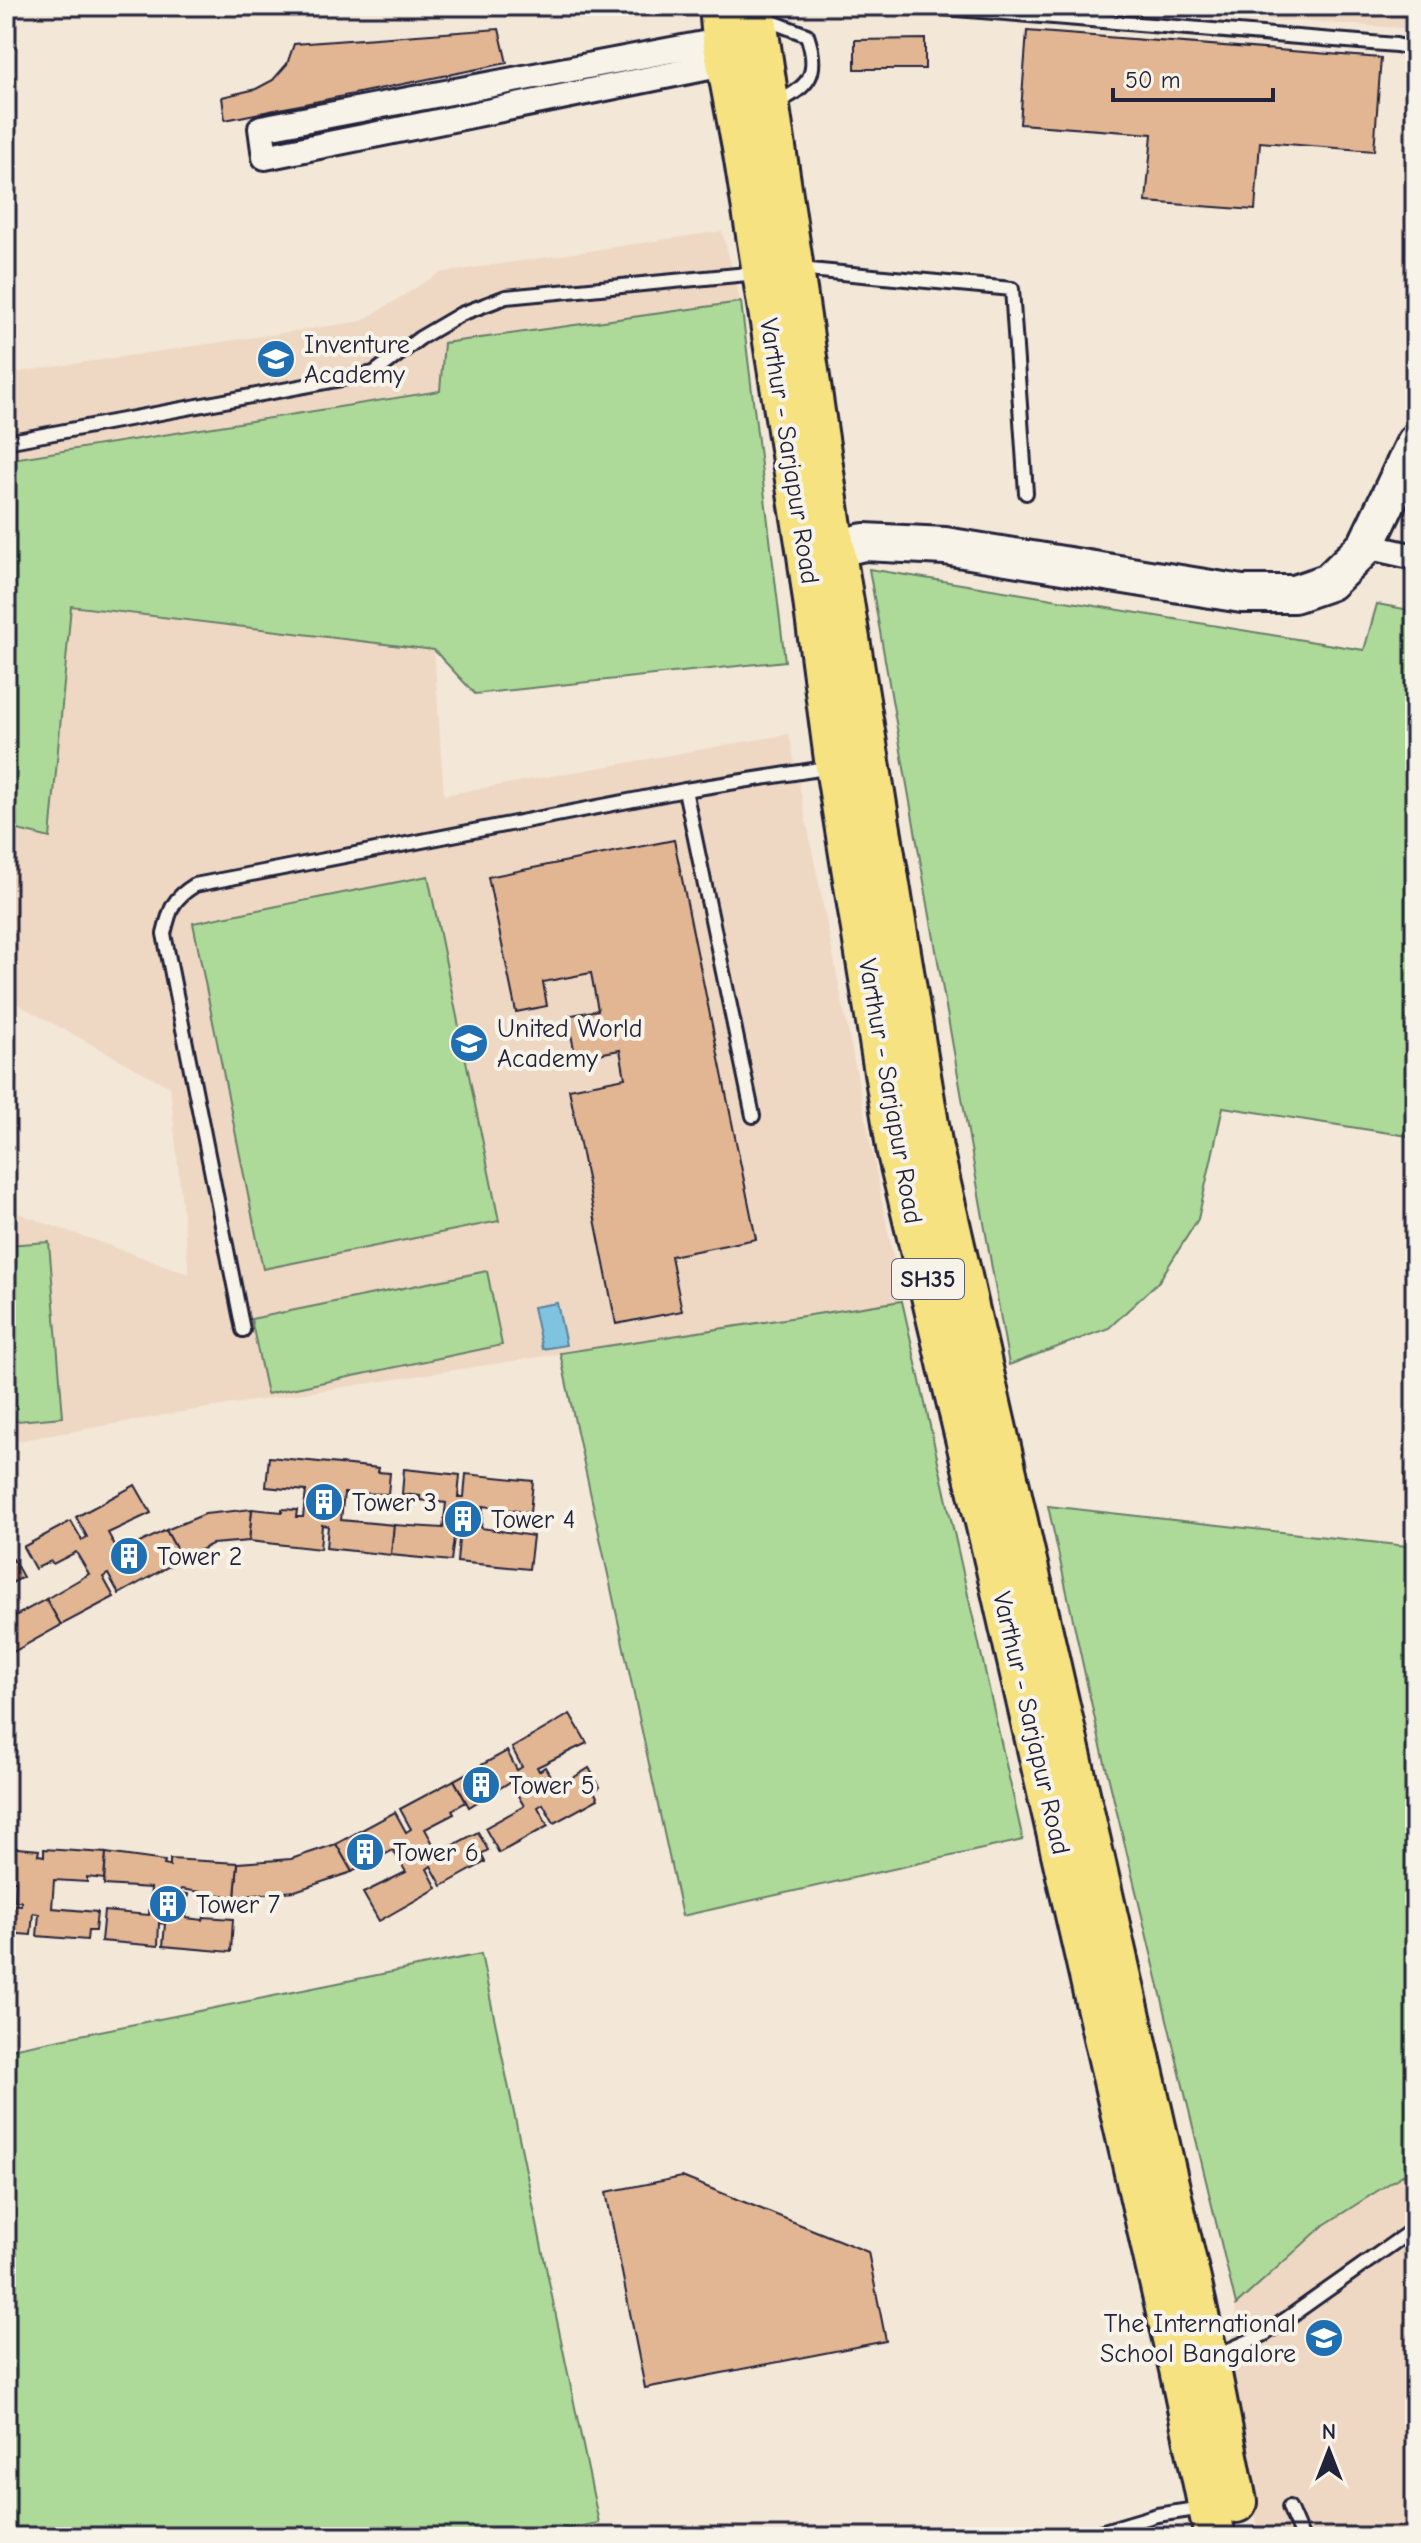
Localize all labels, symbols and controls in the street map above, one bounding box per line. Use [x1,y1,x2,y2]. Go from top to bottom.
scale bar [1113,52,1273,102]
text: 50 m [1125,66,1181,94]
street label: Varthur - Sarjapur Road [753,316,825,586]
place label: Inventure Academy [304,330,410,390]
school or university icon: Inventure Academy [255,338,297,380]
street label: Varthur - Sarjapur Road [852,956,928,1226]
place label: United World Academy [497,1014,642,1074]
school or university icon: United World Academy [448,1022,490,1064]
road number: SH35 [892,1259,964,1299]
building icon: Tower 3 [303,1481,345,1523]
place label: Tower 3 [352,1488,437,1518]
building icon: Tower 4 [442,1498,484,1540]
place label: Tower 4 [491,1505,575,1535]
building icon: Tower 2 [108,1535,150,1577]
place label: Tower 2 [157,1542,242,1572]
street label: Varthur - Sarjapur Road [986,1589,1076,1858]
building icon: Tower 5 [460,1764,502,1806]
place label: Tower 5 [509,1771,595,1801]
building icon: Tower 6 [344,1831,386,1873]
place label: Tower 6 [393,1838,479,1868]
building icon: Tower 7 [147,1883,189,1925]
place label: Tower 7 [196,1890,280,1920]
place label: The International School Bangalore [1100,2309,1296,2369]
school or university icon: The International School Bangalore [1303,2317,1345,2359]
north arrow [1289,2411,1369,2491]
text: N [1322,2419,1336,2445]

